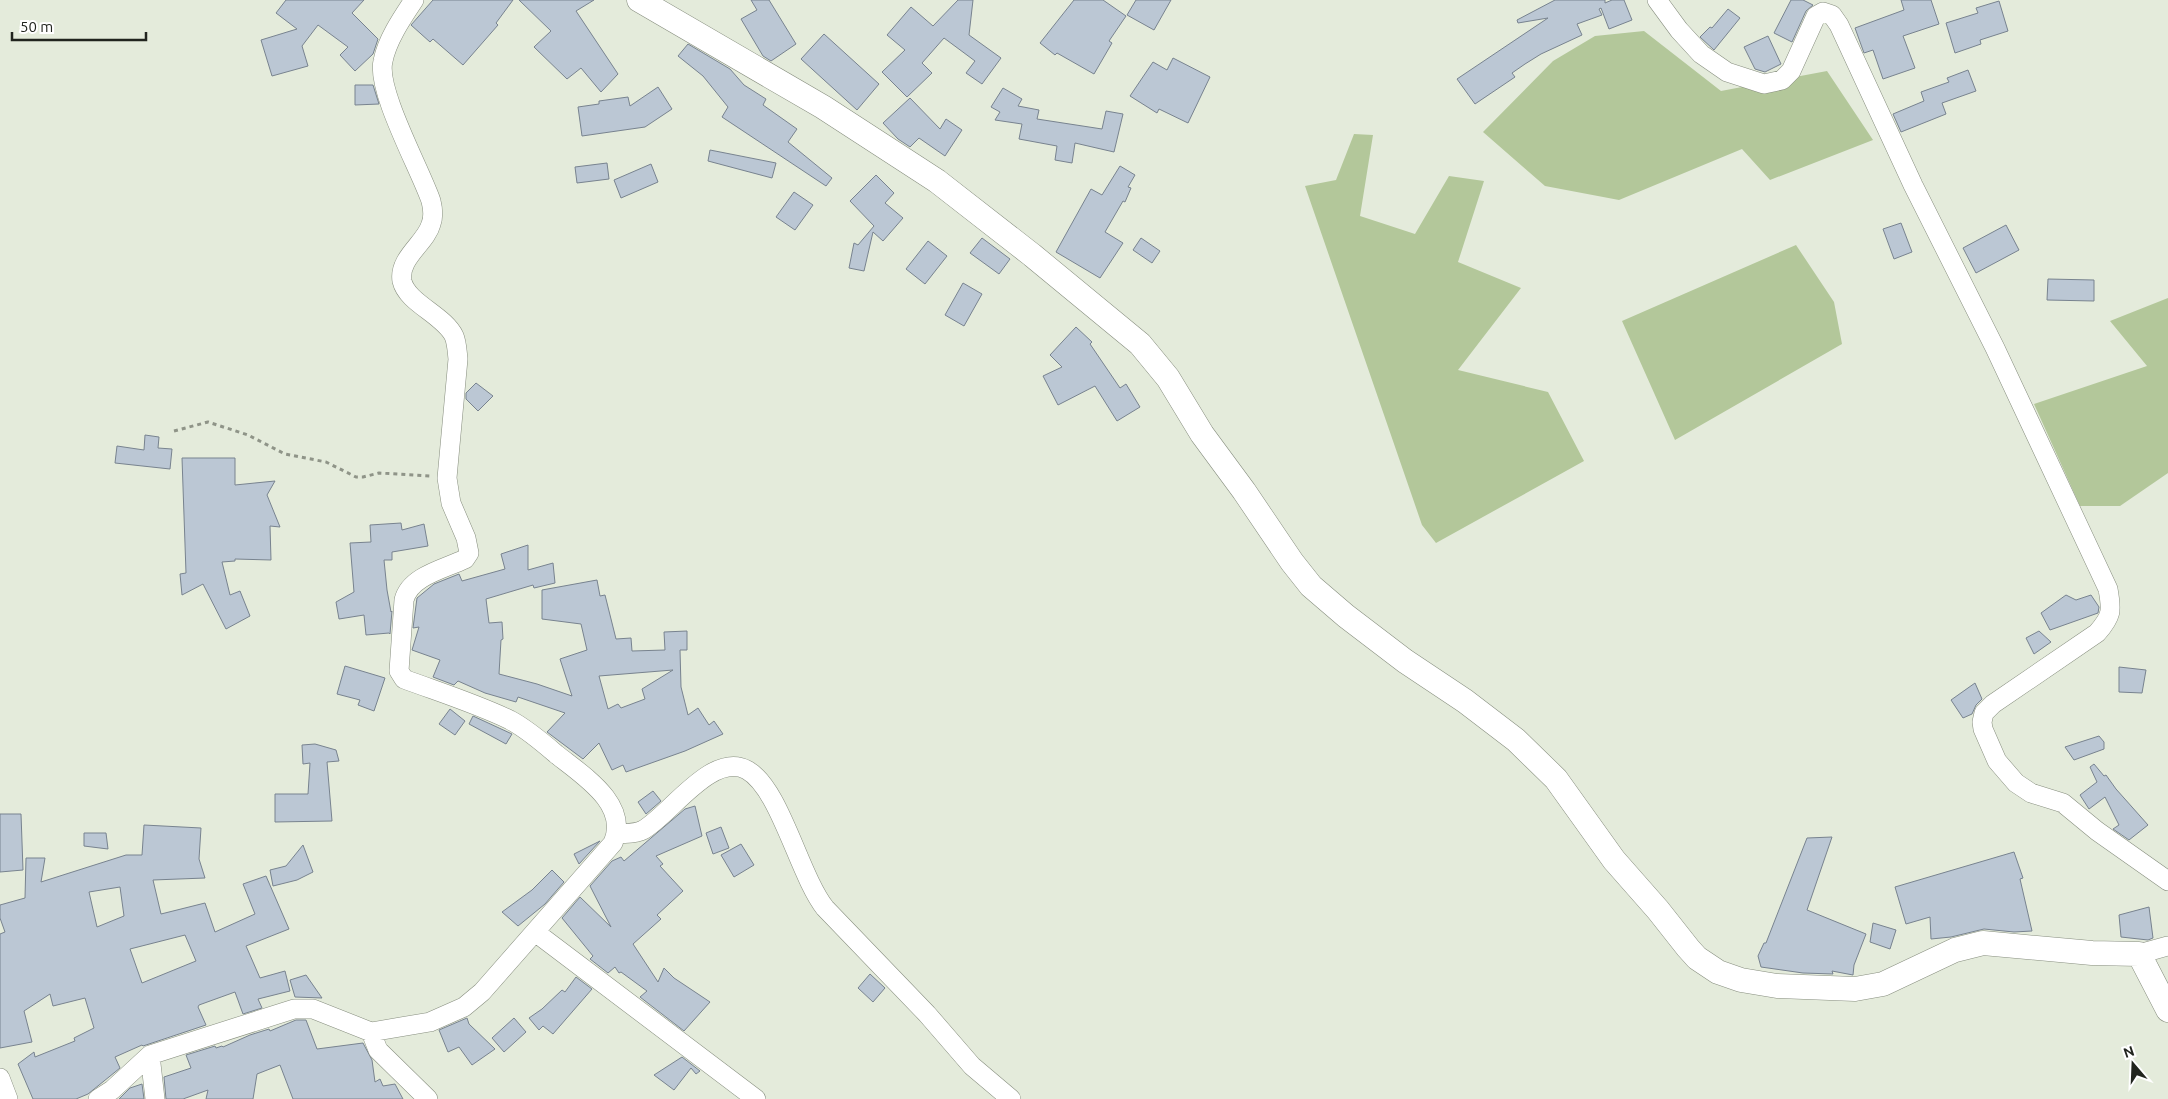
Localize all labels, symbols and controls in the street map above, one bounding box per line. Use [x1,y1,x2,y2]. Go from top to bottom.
scale bar [12,10,146,42]
text: 50 m [20,18,53,35]
north arrow [2108,1039,2158,1089]
text: N [2121,1042,2136,1061]

